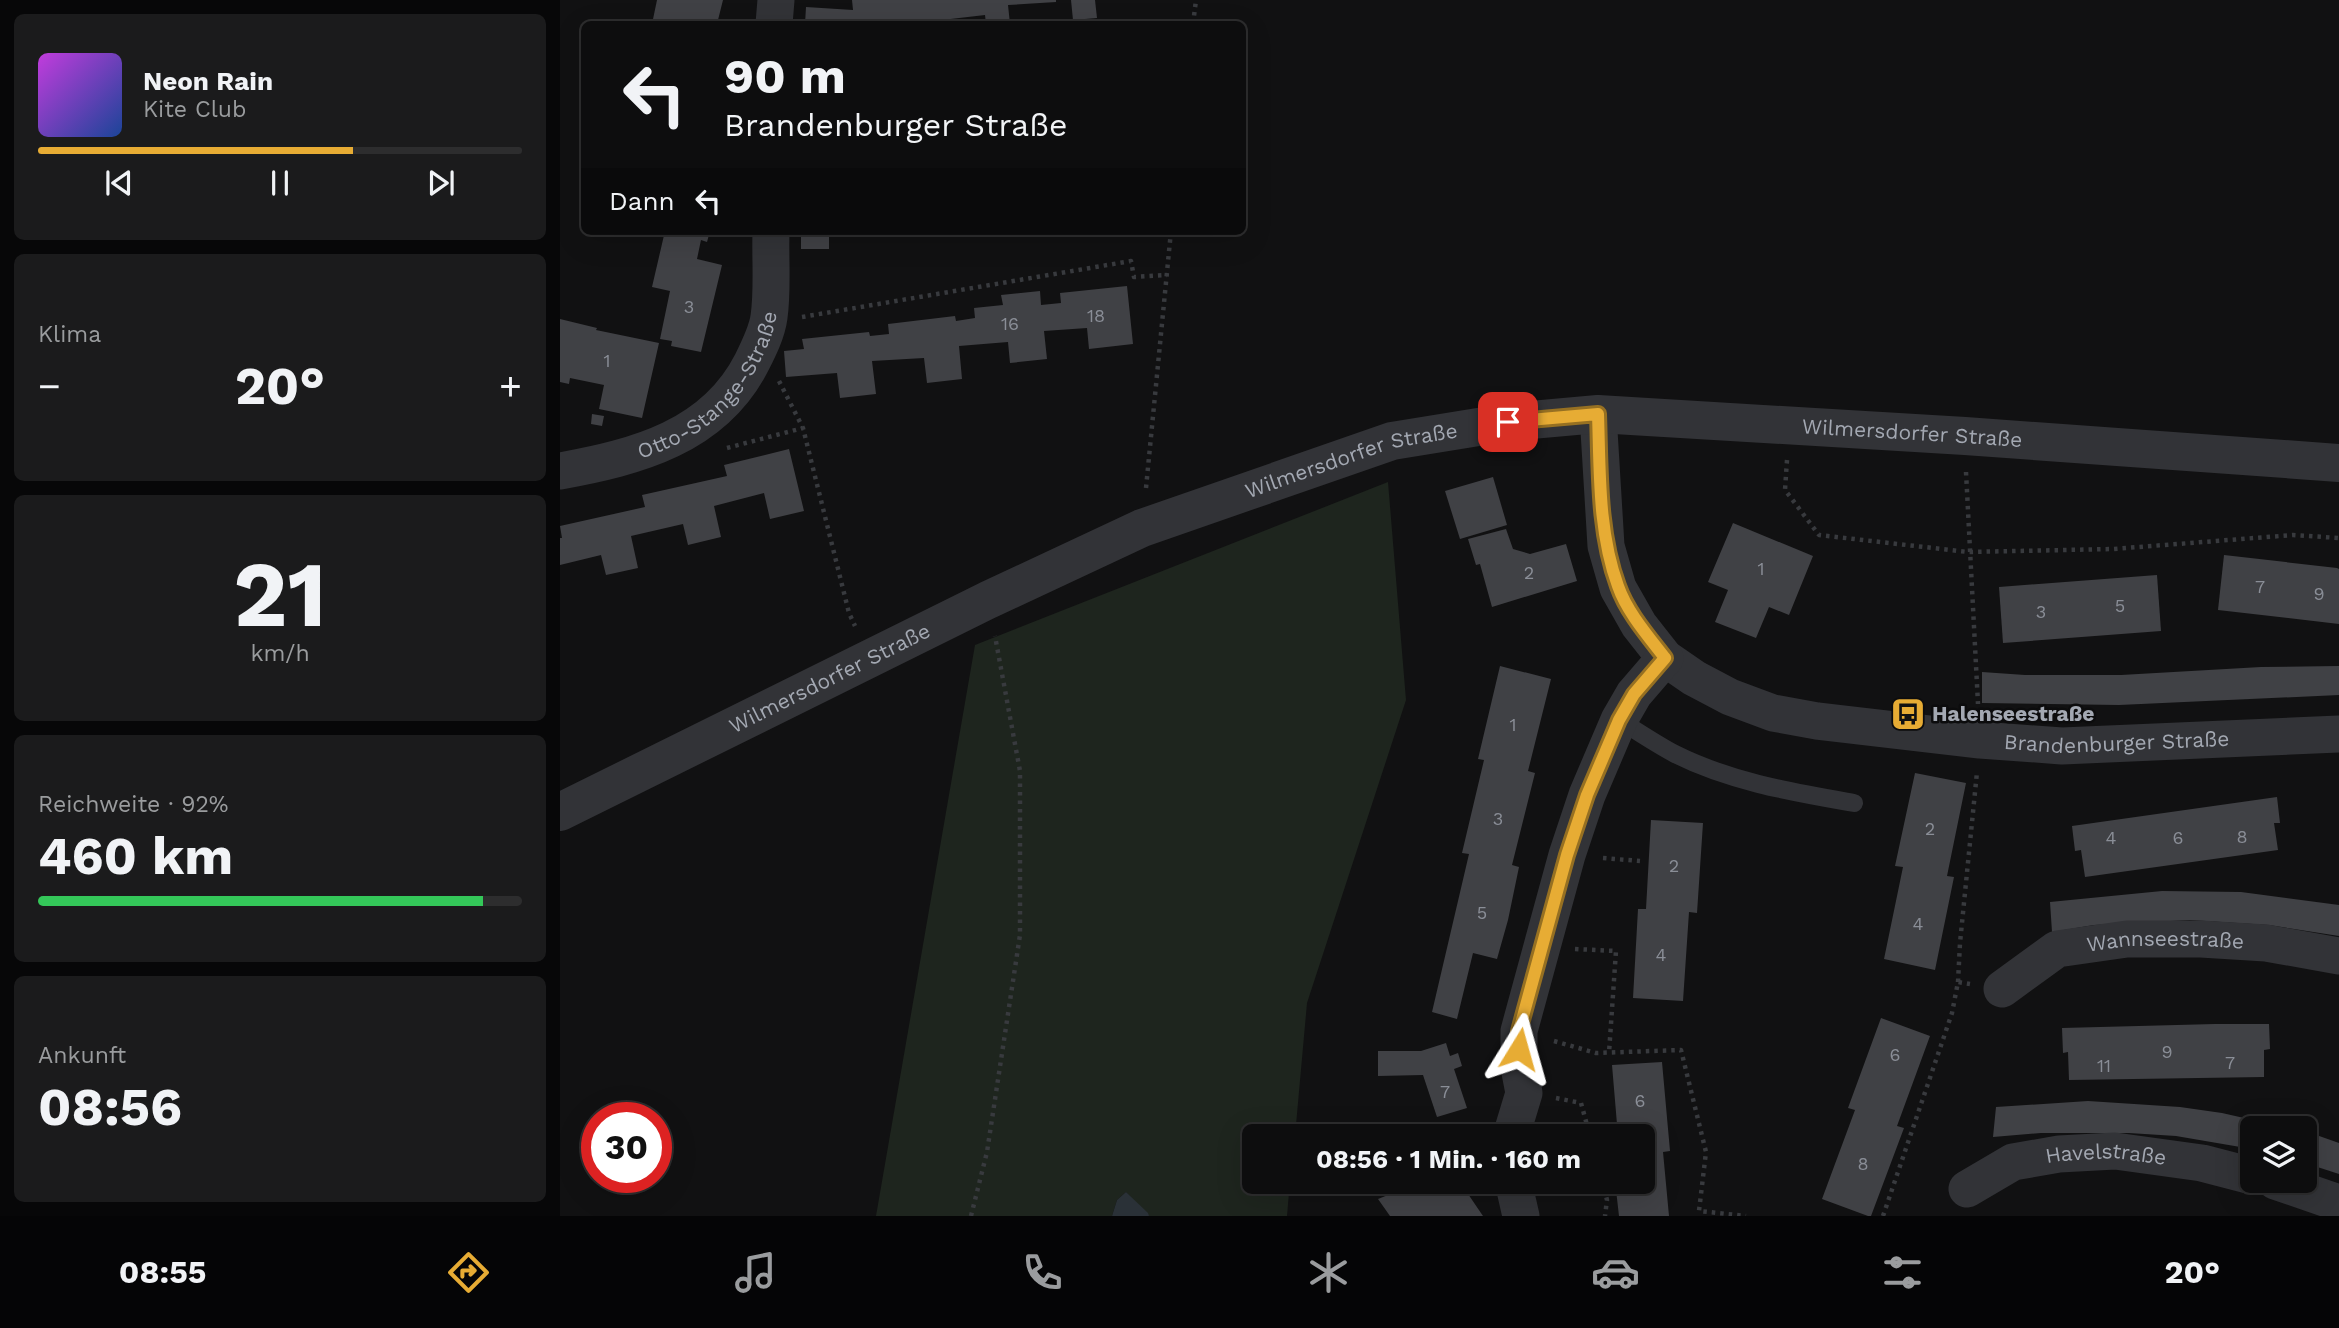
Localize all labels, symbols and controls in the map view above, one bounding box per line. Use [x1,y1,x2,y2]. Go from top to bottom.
text: 90 m [724,47,846,105]
icon: left [609,49,700,140]
text: Neon Rain [143,66,273,96]
text: Kite Club [143,96,246,123]
text: Brandenburger Straße [724,106,1067,144]
icon: previous [100,164,138,202]
icon: pause [261,164,299,202]
icon: next [422,164,460,202]
icon: left [689,182,727,220]
text: Dann [609,186,675,216]
house number: 3 [684,296,694,317]
house number: 18 [1087,305,1105,326]
street label: Otto-Stange-Straße [634,310,782,464]
house number: 16 [1001,313,1019,334]
text: Klima [38,321,101,348]
house number: 1 [603,350,611,371]
text: 20° [235,356,325,417]
text: − [38,364,61,408]
text: + [499,364,522,408]
pin [1478,392,1538,452]
icon: arrive [1489,403,1527,441]
street label: Wilmersdorfer Straße [1801,413,2023,452]
street label: Wilmersdorfer Straße [1242,418,1459,503]
text: 21 [233,541,327,648]
house number: 1 [1757,558,1765,579]
house number: 2 [1524,562,1534,583]
house number: 7 [2255,576,2265,597]
house number: 9 [2313,583,2325,604]
house number: 5 [2115,595,2125,616]
house number: 3 [2036,601,2046,622]
street label: Wilmersdorfer Straße [725,618,934,738]
text: km/h [250,640,310,667]
bus stop icon: Halenseestraße [1889,695,1927,733]
place label: Halenseestraße [1932,701,2094,726]
house number: 1 [1509,714,1517,735]
street label: Brandenburger Straße [2003,726,2230,758]
text: Reichweite · 92% [38,791,229,818]
house number: 3 [1493,808,1503,829]
house number: 2 [1925,818,1935,839]
text: 460 km [38,826,233,887]
house number: 8 [2236,826,2248,847]
house number: 4 [2106,827,2117,848]
house number: 6 [2173,827,2183,848]
house number: 2 [1669,855,1679,876]
house number: 5 [1477,902,1487,923]
house number: 4 [1913,913,1924,934]
street label: Wannseestraße [2085,926,2245,957]
house number: 4 [1656,944,1667,965]
position arrow [1482,1012,1556,1086]
house number: 9 [2161,1041,2173,1062]
text: Ankunft [38,1042,126,1069]
house number: 6 [1890,1044,1900,1065]
house number: 7 [2225,1052,2235,1073]
house number: 11 [2097,1055,2111,1076]
text: 08:56 [38,1077,182,1138]
house number: 7 [1440,1081,1450,1102]
house number: 6 [1635,1090,1645,1111]
speed limit sign: 30 [581,1102,672,1193]
map controls [2240,1116,2317,1193]
button: layers [2240,1116,2317,1193]
street label: Havelstraße [2043,1138,2168,1170]
text: 08:56 · 1 Min. · 160 m [1316,1144,1581,1174]
house number: 8 [1857,1153,1869,1174]
icon: directions [444,1248,493,1297]
icon: music [731,1248,780,1297]
icon: phone [1018,1248,1067,1297]
icon: climate [1304,1248,1353,1297]
icon: car [1591,1248,1640,1297]
icon: filters [1878,1248,1927,1297]
text: 08:55 [119,1253,207,1291]
text: 20° [2165,1253,2220,1291]

